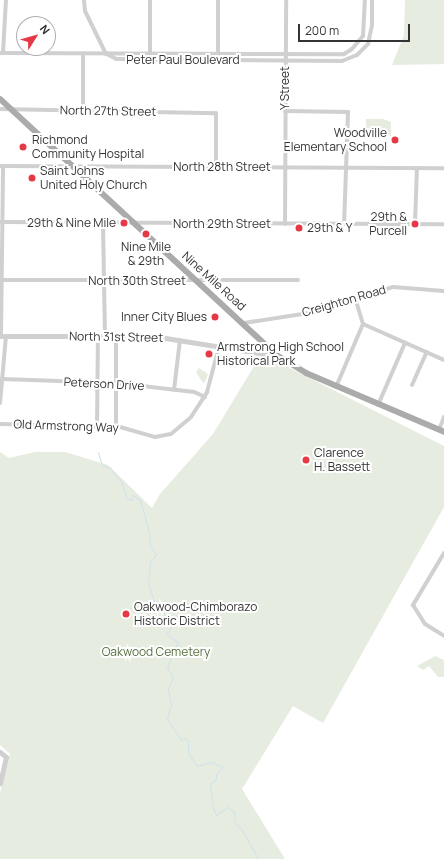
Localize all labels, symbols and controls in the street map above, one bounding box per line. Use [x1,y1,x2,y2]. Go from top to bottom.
north arrow [16,16,56,56]
scale bar [300,16,412,42]
text: N [37,21,54,37]
text: 200 m [305,22,339,39]
street label: Peter Paul Boulevard [126,53,240,67]
street label: Y Street [278,66,292,110]
street label: North 27th Street [60,103,156,119]
place label: Woodville Elementary School [284,126,387,154]
place label: Richmond Community Hospital [32,133,144,161]
marker: Woodville Elementary School [390,135,400,145]
marker: Richmond Community Hospital [17,141,29,153]
street label: North 28th Street [173,160,271,174]
place label: Saint Johns United Holy Church [40,164,147,192]
marker: Saint Johns United Holy Church [27,173,37,183]
place label: 29th & Purcell [369,210,407,238]
place label: 29th & Nine Mile [27,216,116,230]
street label: North 29th Street [173,217,271,231]
marker: 29th & Nine Mile [119,218,129,228]
marker: 29th & Purcell [410,219,420,229]
place label: 29th & Y [307,221,353,235]
marker: 29th & Y [294,223,304,233]
marker: Nine Mile & 29th [141,229,151,239]
place label: Nine Mile & 29th [121,240,171,268]
street label: Nine Mile Road [179,249,249,313]
street label: North 30th Street [88,274,186,288]
street label: Creighton Road [300,282,388,320]
place label: Inner City Blues [121,310,207,324]
marker: Inner City Blues [210,312,220,322]
street label: North 31st Street [69,329,163,345]
place label: Armstrong High School Historical Park [217,340,344,368]
marker: Armstrong High School Historical Park [204,349,214,359]
street label: Peterson Drive [63,375,145,393]
street label: Old Armstrong Way [13,417,119,435]
place label: Clarence H. Bassett [314,446,370,474]
marker: Clarence H. Bassett [301,455,311,465]
place label: Oakwood-Chimborazo Historic District [134,600,257,628]
marker: Oakwood-Chimborazo Historic District [121,609,131,619]
park label: Oakwood Cemetery [102,645,210,659]

